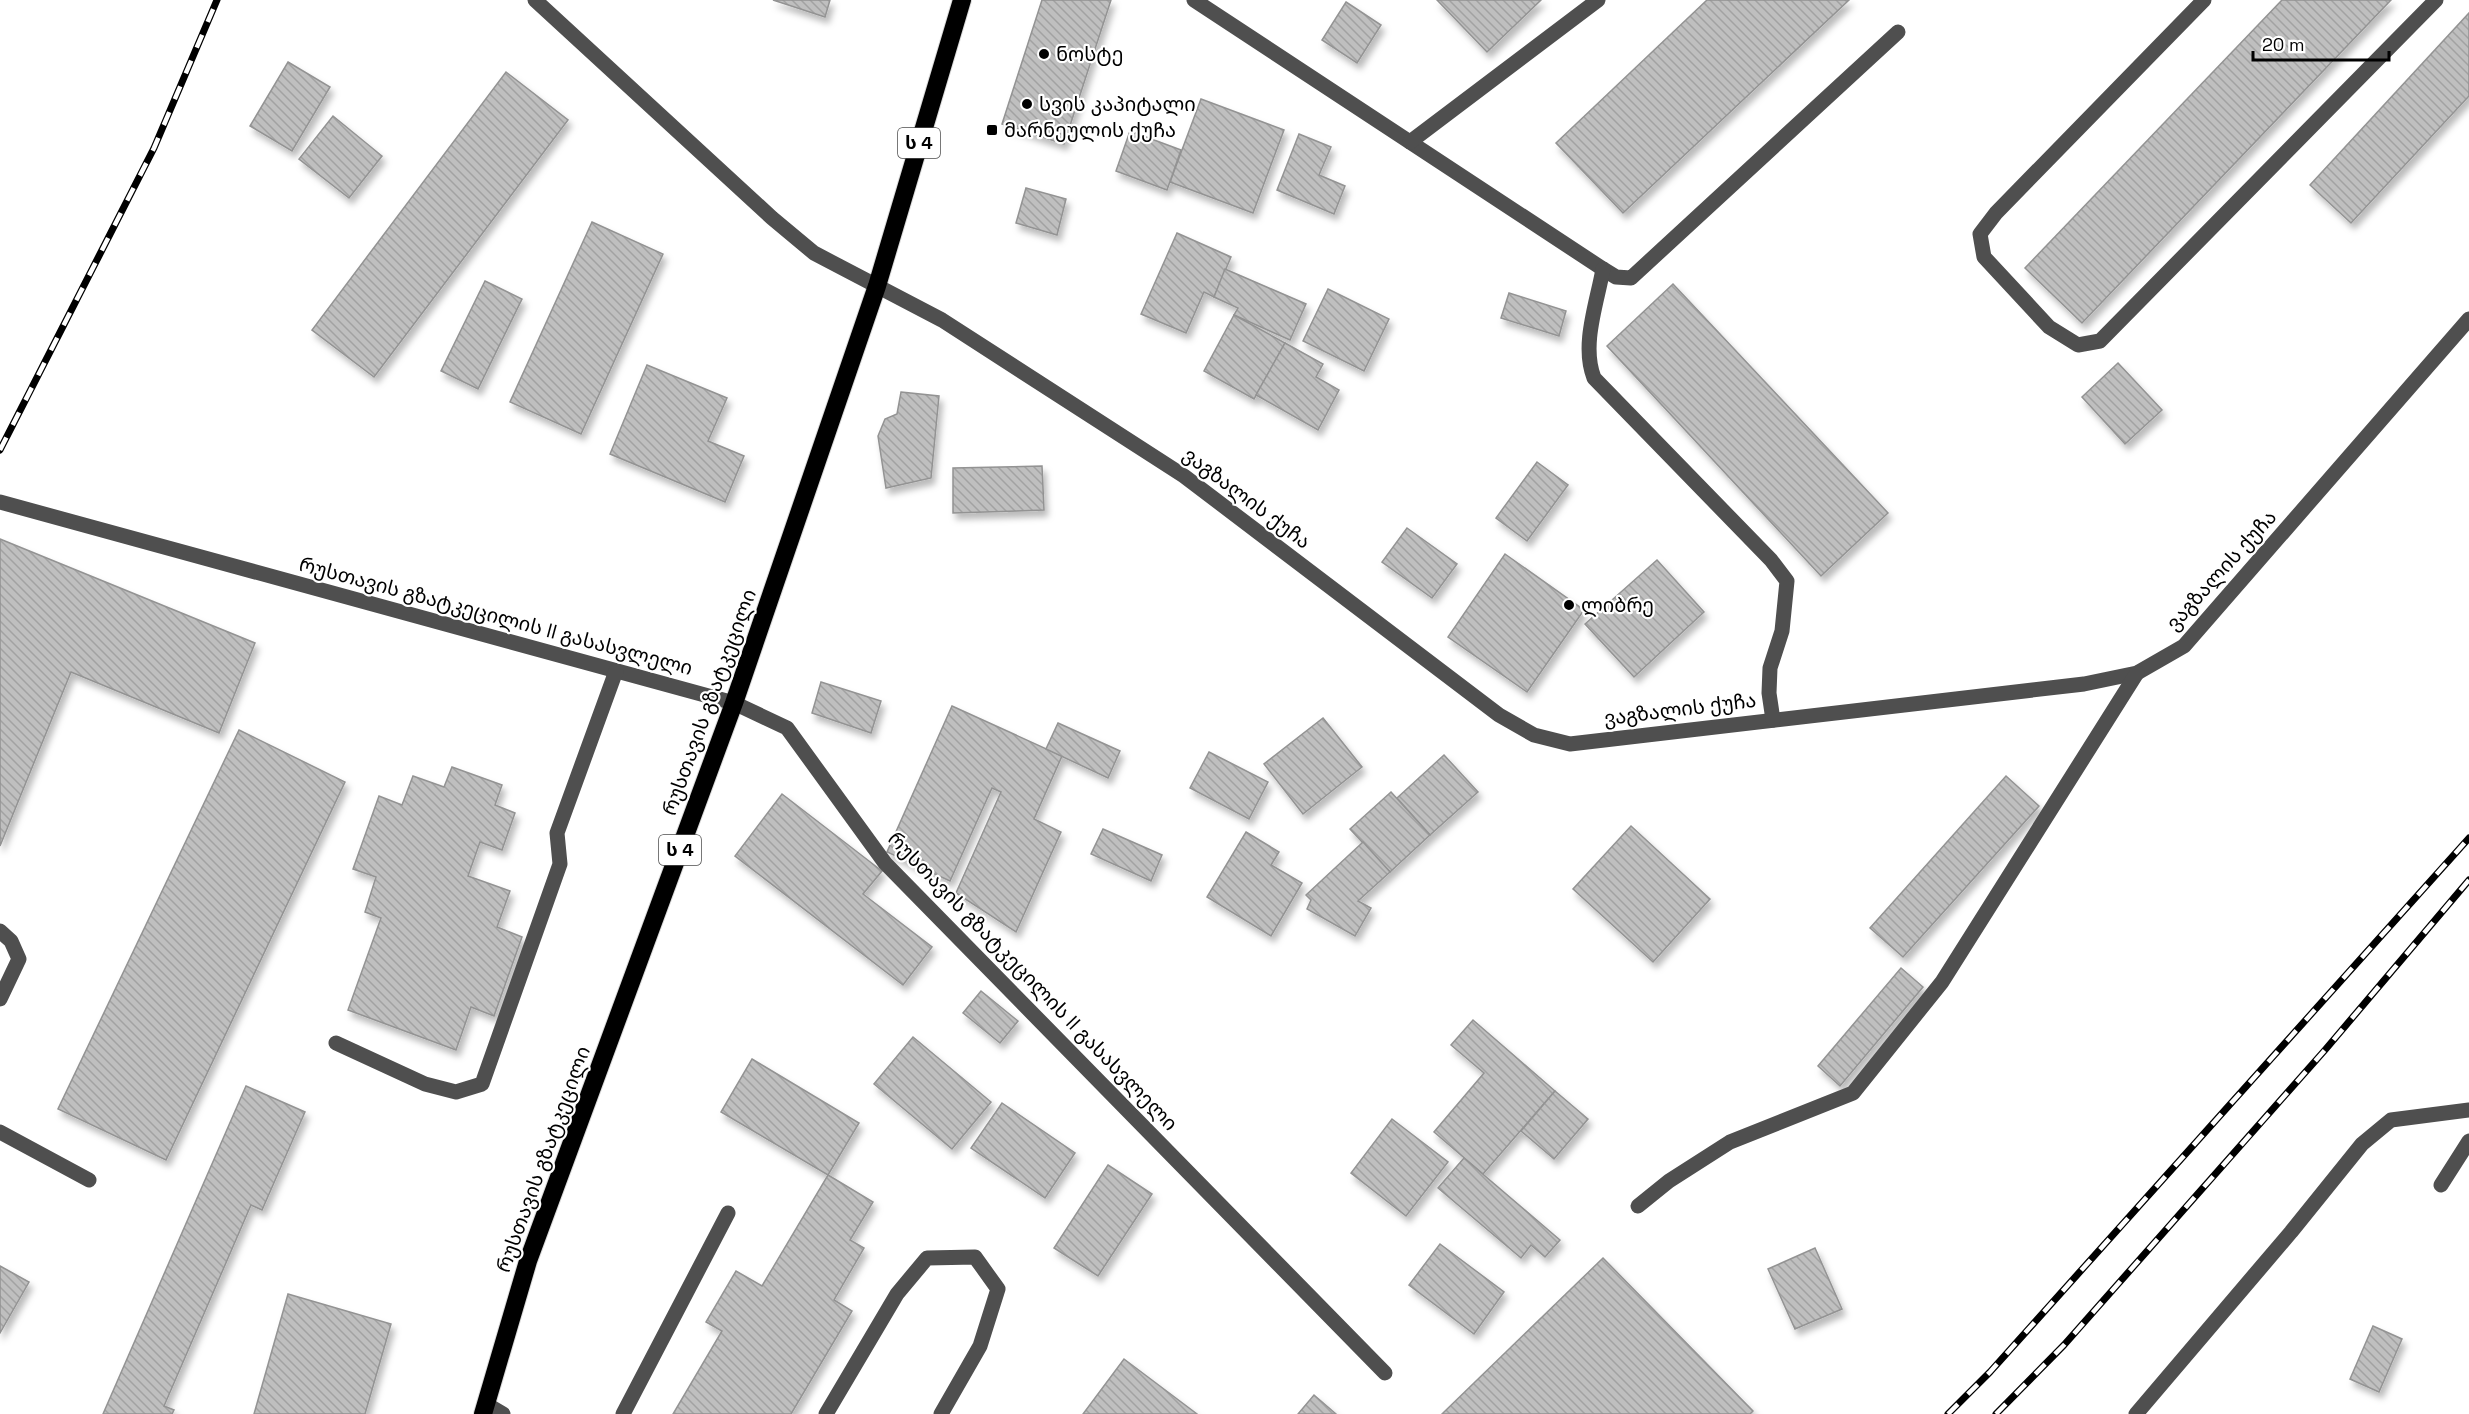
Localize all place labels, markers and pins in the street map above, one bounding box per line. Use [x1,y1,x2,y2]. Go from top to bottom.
place label: ნოსტე [1056,41,1123,67]
marker: ნოსტე [1037,47,1051,61]
place label: სვის კაპიტალი [1039,91,1196,117]
marker: სვის კაპიტალი [1020,97,1034,111]
place label: მარნეულის ქუჩა [1004,117,1176,143]
marker: მარნეულის ქუჩა [985,123,999,137]
place label: ლიბრე [1581,592,1654,618]
marker: ლიბრე [1562,598,1576,612]

